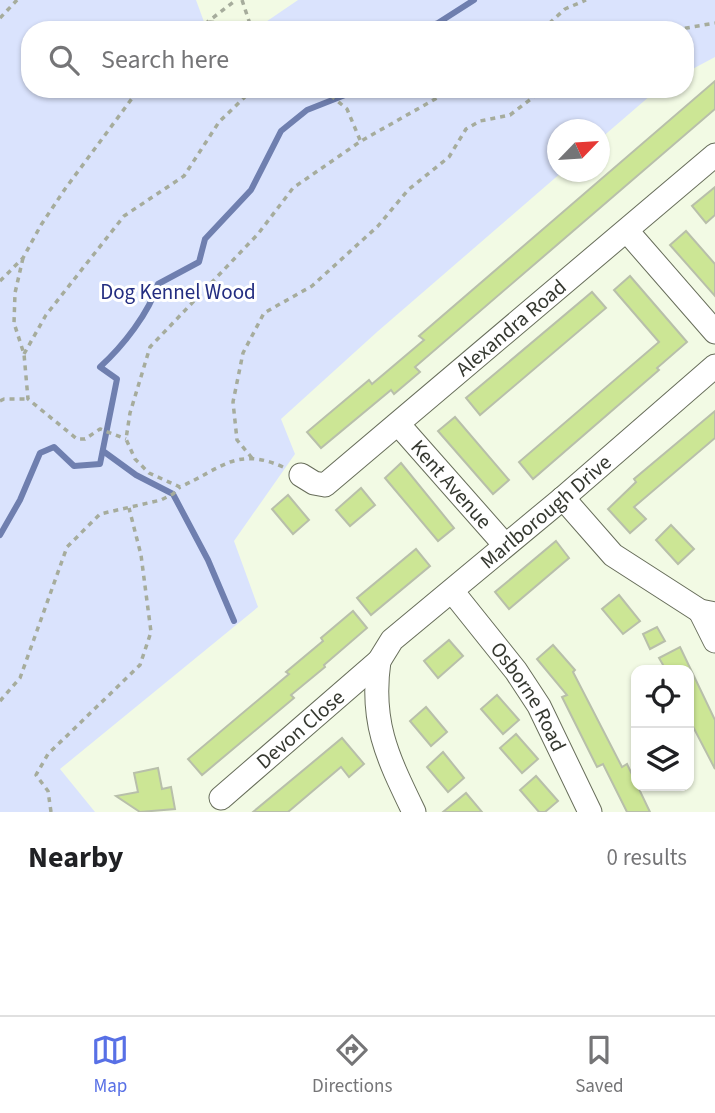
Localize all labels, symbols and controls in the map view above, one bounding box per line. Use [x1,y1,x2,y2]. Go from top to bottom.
search box [21,21,694,98]
icon: search [45,41,83,79]
text: Search here [101,41,229,78]
north arrow [547,119,610,182]
street label: Alexandra Road [449,272,573,383]
park label: Dog Kennel Wood [100,277,256,307]
street label: Kent Avenue [404,433,499,535]
street label: Marlborough Drive [474,448,618,576]
street label: Osborne Road [483,635,574,756]
map controls [631,665,694,791]
button: locate [631,665,694,728]
street label: Devon Close [250,682,351,776]
button: layers [631,728,694,791]
text: Nearby [28,836,123,879]
text: 0 results [607,841,687,874]
tab: Map [91,1031,129,1100]
tab: Directions [312,1031,392,1100]
tab: Saved [575,1031,624,1100]

